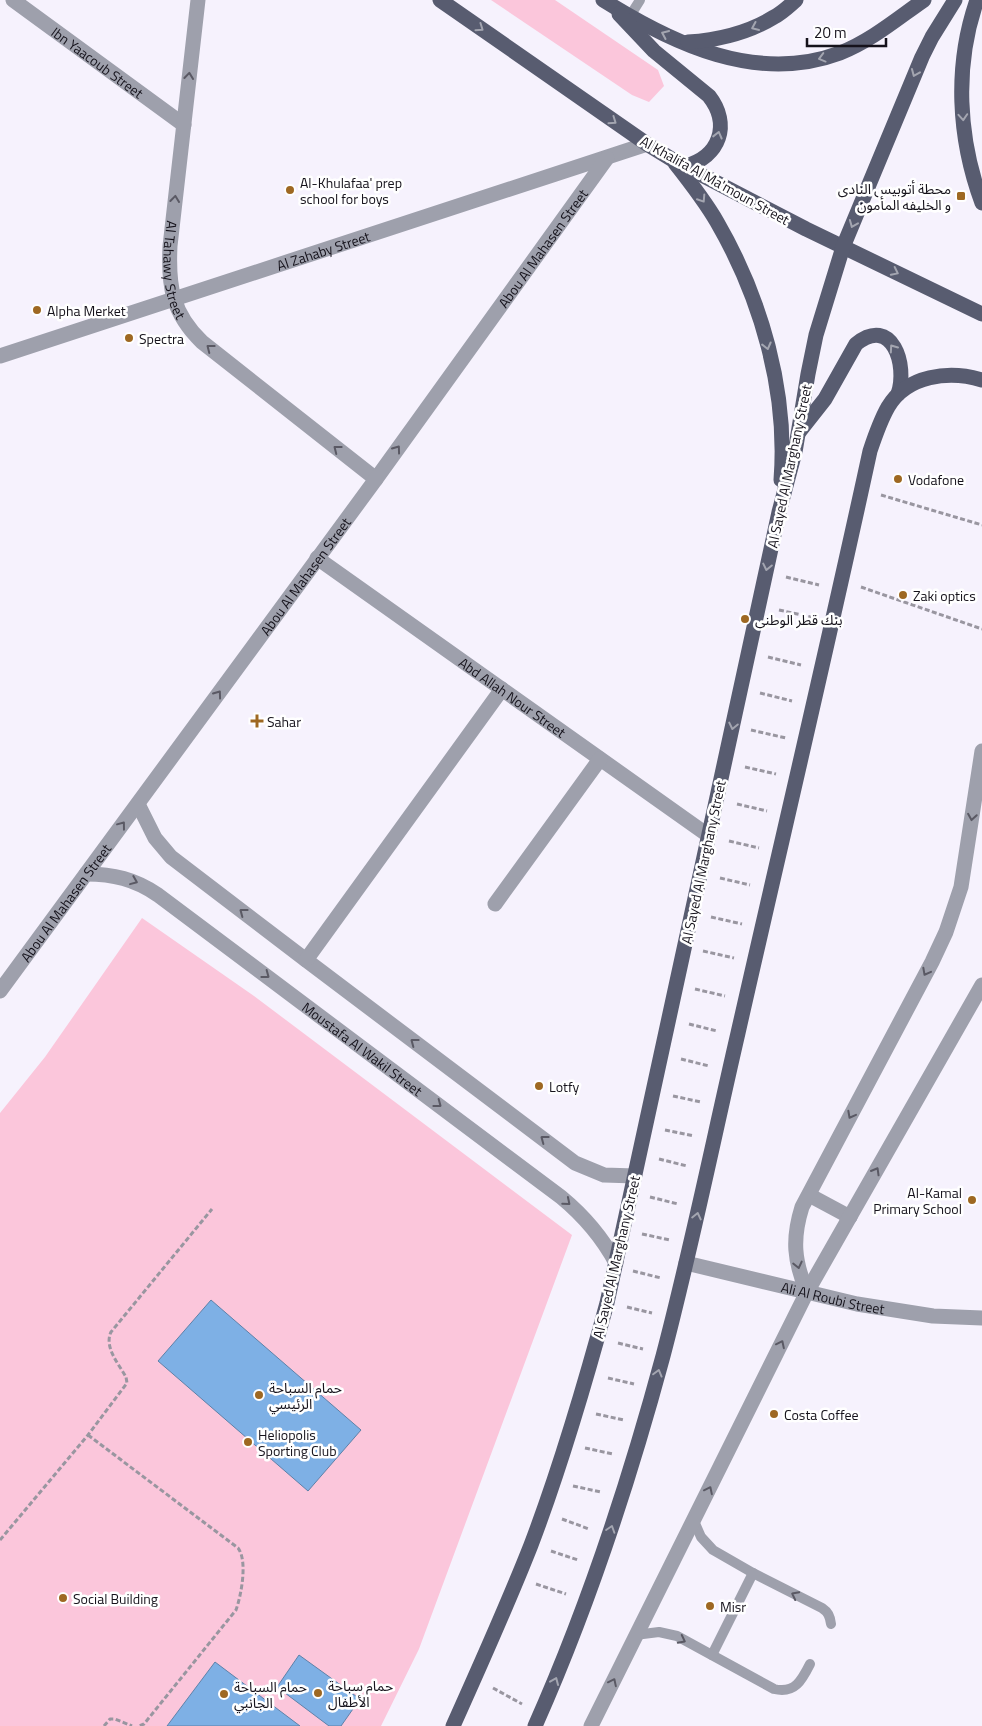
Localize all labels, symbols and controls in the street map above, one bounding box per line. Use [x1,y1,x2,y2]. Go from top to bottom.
scale bar [807,15,886,47]
one-way arrow [751,20,760,31]
street label: Ibn Yaacoub Street [47,21,148,103]
text: 20 m [814,21,847,44]
one-way arrow [474,22,484,31]
one-way arrow [661,30,670,41]
one-way arrow [818,52,826,62]
one-way arrow [910,68,921,77]
one-way arrow [183,72,194,80]
one-way arrow [957,113,968,121]
one-way arrow [607,115,617,124]
street label: Al Khalifa Al Ma'moun Street [637,130,793,230]
one-way arrow [712,131,723,140]
place label: Al-Khulafaa' prep school for boys [300,172,402,209]
place label: محطة أتوبيس النادى و الخليفه المأمون [838,178,951,215]
marker: Al-Khulafaa' prep school for boys [284,184,296,196]
street label: Abou Al Mahasen Street [492,184,592,312]
marker: محطة أتوبيس النادى و الخليفه المأمون [955,190,967,202]
one-way arrow [696,193,705,202]
one-way arrow [169,195,180,203]
one-way arrow [848,219,858,227]
street label: Al Tahawy Street [159,220,192,323]
street label: Al Zahaby Street [274,225,373,275]
one-way arrow [890,266,899,276]
place label: Alpha Merket [47,300,126,321]
marker: Alpha Merket [31,304,43,316]
place label: Spectra [139,328,184,349]
marker: Spectra [123,332,135,344]
one-way arrow [761,342,772,351]
one-way arrow [890,344,899,354]
one-way arrow [206,345,215,354]
street label: Al Sayed Al Marghany Street [761,382,817,550]
one-way arrow [391,445,400,455]
one-way arrow [334,446,343,454]
place label: Vodafone [908,469,964,490]
marker: Vodafone [892,473,904,485]
street label: Abou Al Mahasen Street [254,512,355,639]
one-way arrow [762,563,773,572]
place label: Zaki optics [913,585,976,606]
marker: Zaki optics [897,589,909,601]
place label: بنك قطر الوطنى [755,609,843,630]
marker: بنك قطر الوطنى [739,613,751,625]
street label: Abd Allah Nour Street [455,652,571,742]
one-way arrow [213,691,221,700]
place label: Sahar [267,711,301,732]
marker: Sahar [251,715,263,727]
one-way arrow [728,722,738,731]
street label: Al Sayed Al Marghany Street [675,778,731,946]
one-way arrow [967,812,977,821]
one-way arrow [117,822,125,831]
street label: Abou Al Mahasen Street [15,839,116,966]
one-way arrow [129,876,137,886]
one-way arrow [239,909,249,918]
one-way arrow [923,966,933,975]
one-way arrow [260,970,269,978]
street label: Moustafa Al Wakil Street [298,996,427,1101]
one-way arrow [411,1039,420,1047]
place label: Lotfy [549,1076,580,1097]
marker: Lotfy [533,1080,545,1092]
one-way arrow [432,1099,441,1107]
one-way arrow [847,1110,857,1119]
one-way arrow [541,1137,550,1145]
one-way arrow [870,1168,880,1177]
street label: Al Sayed Al Marghany Street [587,1173,645,1341]
place label: Al-Kamal Primary School [873,1182,962,1219]
marker: Al-Kamal Primary School [966,1194,978,1206]
one-way arrow [562,1197,571,1206]
one-way arrow [691,1211,702,1220]
one-way arrow [792,1260,803,1269]
street label: Ali Al Roubi Street [779,1276,886,1319]
one-way arrow [775,1341,785,1350]
one-way arrow [652,1369,663,1378]
place label: حمام السباحة الرئيسي [269,1377,342,1415]
marker: حمام السباحة الرئيسي [253,1389,265,1401]
place label: Costa Coffee [784,1404,859,1425]
marker: Costa Coffee [768,1408,780,1420]
place label: Heliopolis Sporting Club [258,1424,337,1461]
marker: Heliopolis Sporting Club [242,1436,254,1448]
one-way arrow [703,1486,713,1495]
one-way arrow [605,1525,615,1534]
place label: Social Building [73,1588,158,1609]
one-way arrow [791,1591,800,1601]
marker: Social Building [57,1592,69,1604]
place label: Misr [720,1596,746,1617]
marker: Misr [704,1600,716,1612]
one-way arrow [677,1634,686,1644]
place label: حمام سباحة الأطفال [328,1675,393,1712]
place label: حمام السباحة الجانبي [234,1676,307,1714]
one-way arrow [548,1677,559,1686]
one-way arrow [606,1678,617,1687]
marker: حمام سباحة الأطفال [312,1687,324,1699]
marker: حمام السباحة الجانبي [218,1688,230,1700]

